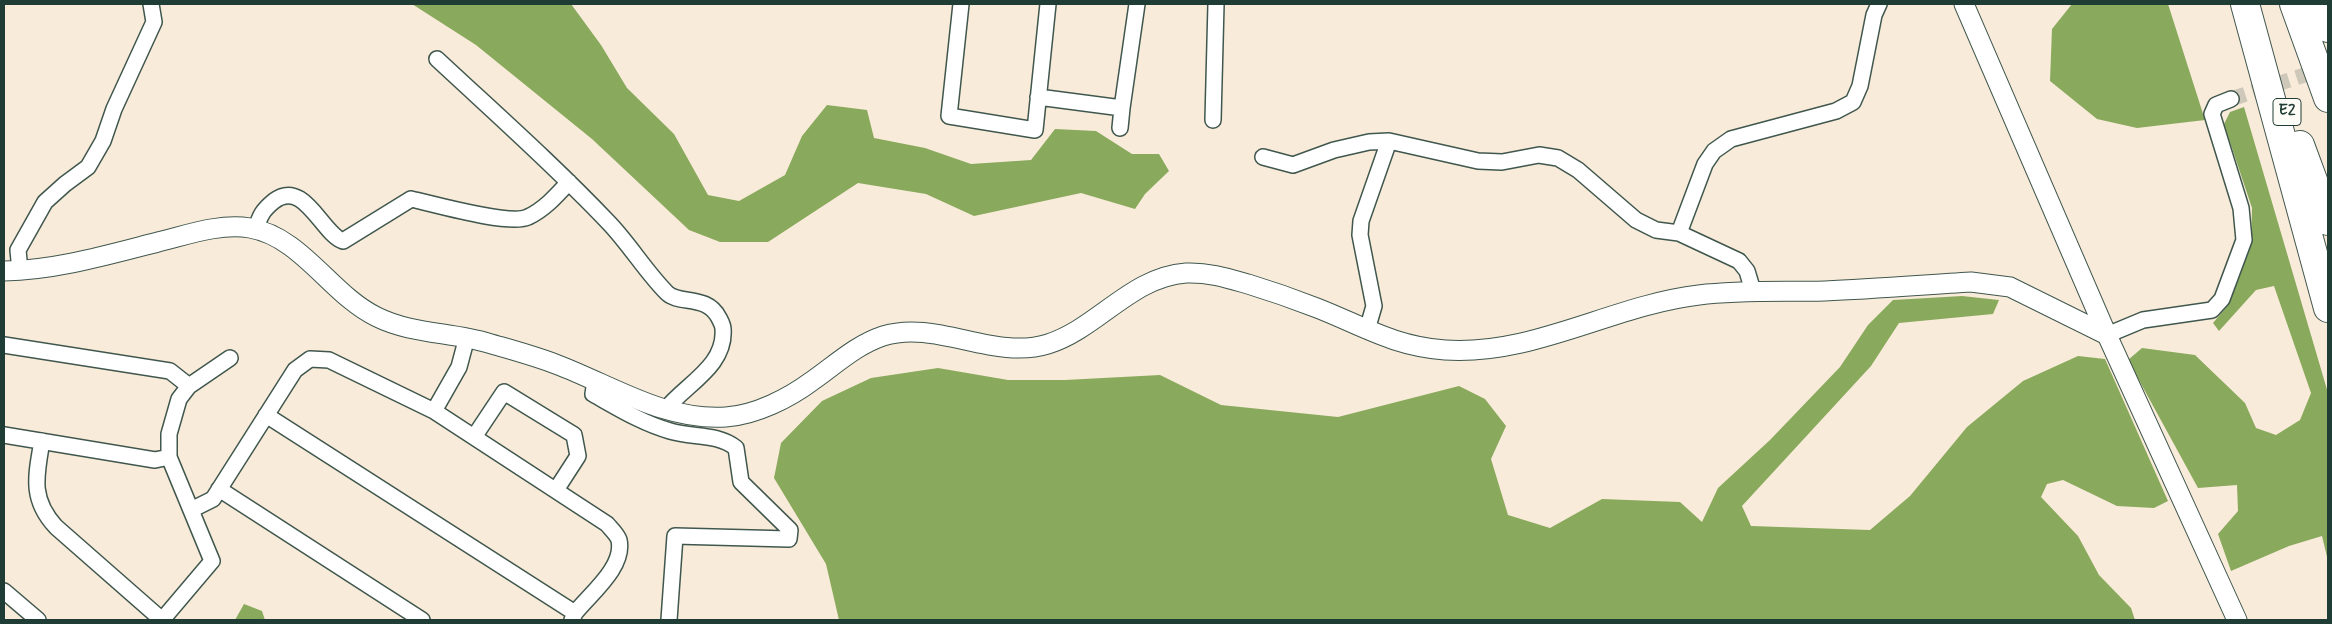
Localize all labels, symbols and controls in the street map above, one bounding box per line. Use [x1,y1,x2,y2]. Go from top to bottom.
road number: E2 [2273,98,2301,125]

